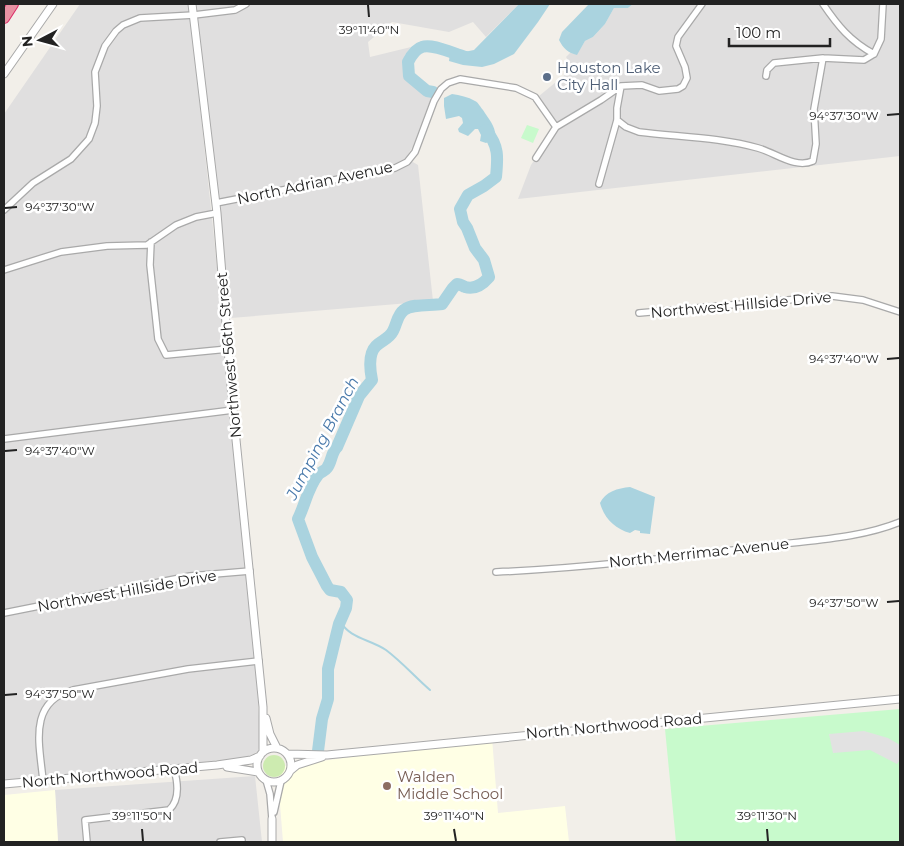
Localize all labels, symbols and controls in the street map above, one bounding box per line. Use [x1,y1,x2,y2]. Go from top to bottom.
north arrow [15,15,65,65]
scale bar [729,15,830,47]
text: 39°11'40"N [339,22,399,37]
text: 100 m [736,23,781,42]
text: N [18,35,37,48]
place label: Houston Lake City Hall [557,58,661,94]
marker: Houston Lake City Hall [541,71,553,83]
text: 94°37'30"W [809,108,879,123]
street label: North Adrian Avenue [235,157,394,208]
text: 94°37'30"W [25,199,95,214]
street label: Northwest 56th Street [212,271,245,439]
street label: Northwest Hillside Drive [650,287,832,322]
text: 94°37'40"W [809,351,879,366]
water label: Jumping Branch [282,374,363,504]
text: 94°37'40"W [25,443,95,458]
street label: North Merrimac Avenue [608,534,790,571]
street label: Northwest Hillside Drive [36,565,218,616]
text: 94°37'50"W [809,595,879,610]
text: 94°37'50"W [25,686,95,701]
street label: North Northwood Road [525,708,703,743]
street label: North Northwood Road [21,757,199,792]
place label: Walden Middle School [397,767,503,803]
marker: Walden Middle School [381,780,393,792]
text: 39°11'50"N [112,808,172,823]
text: 39°11'40"N [424,808,484,823]
text: 39°11'30"N [737,808,797,823]

